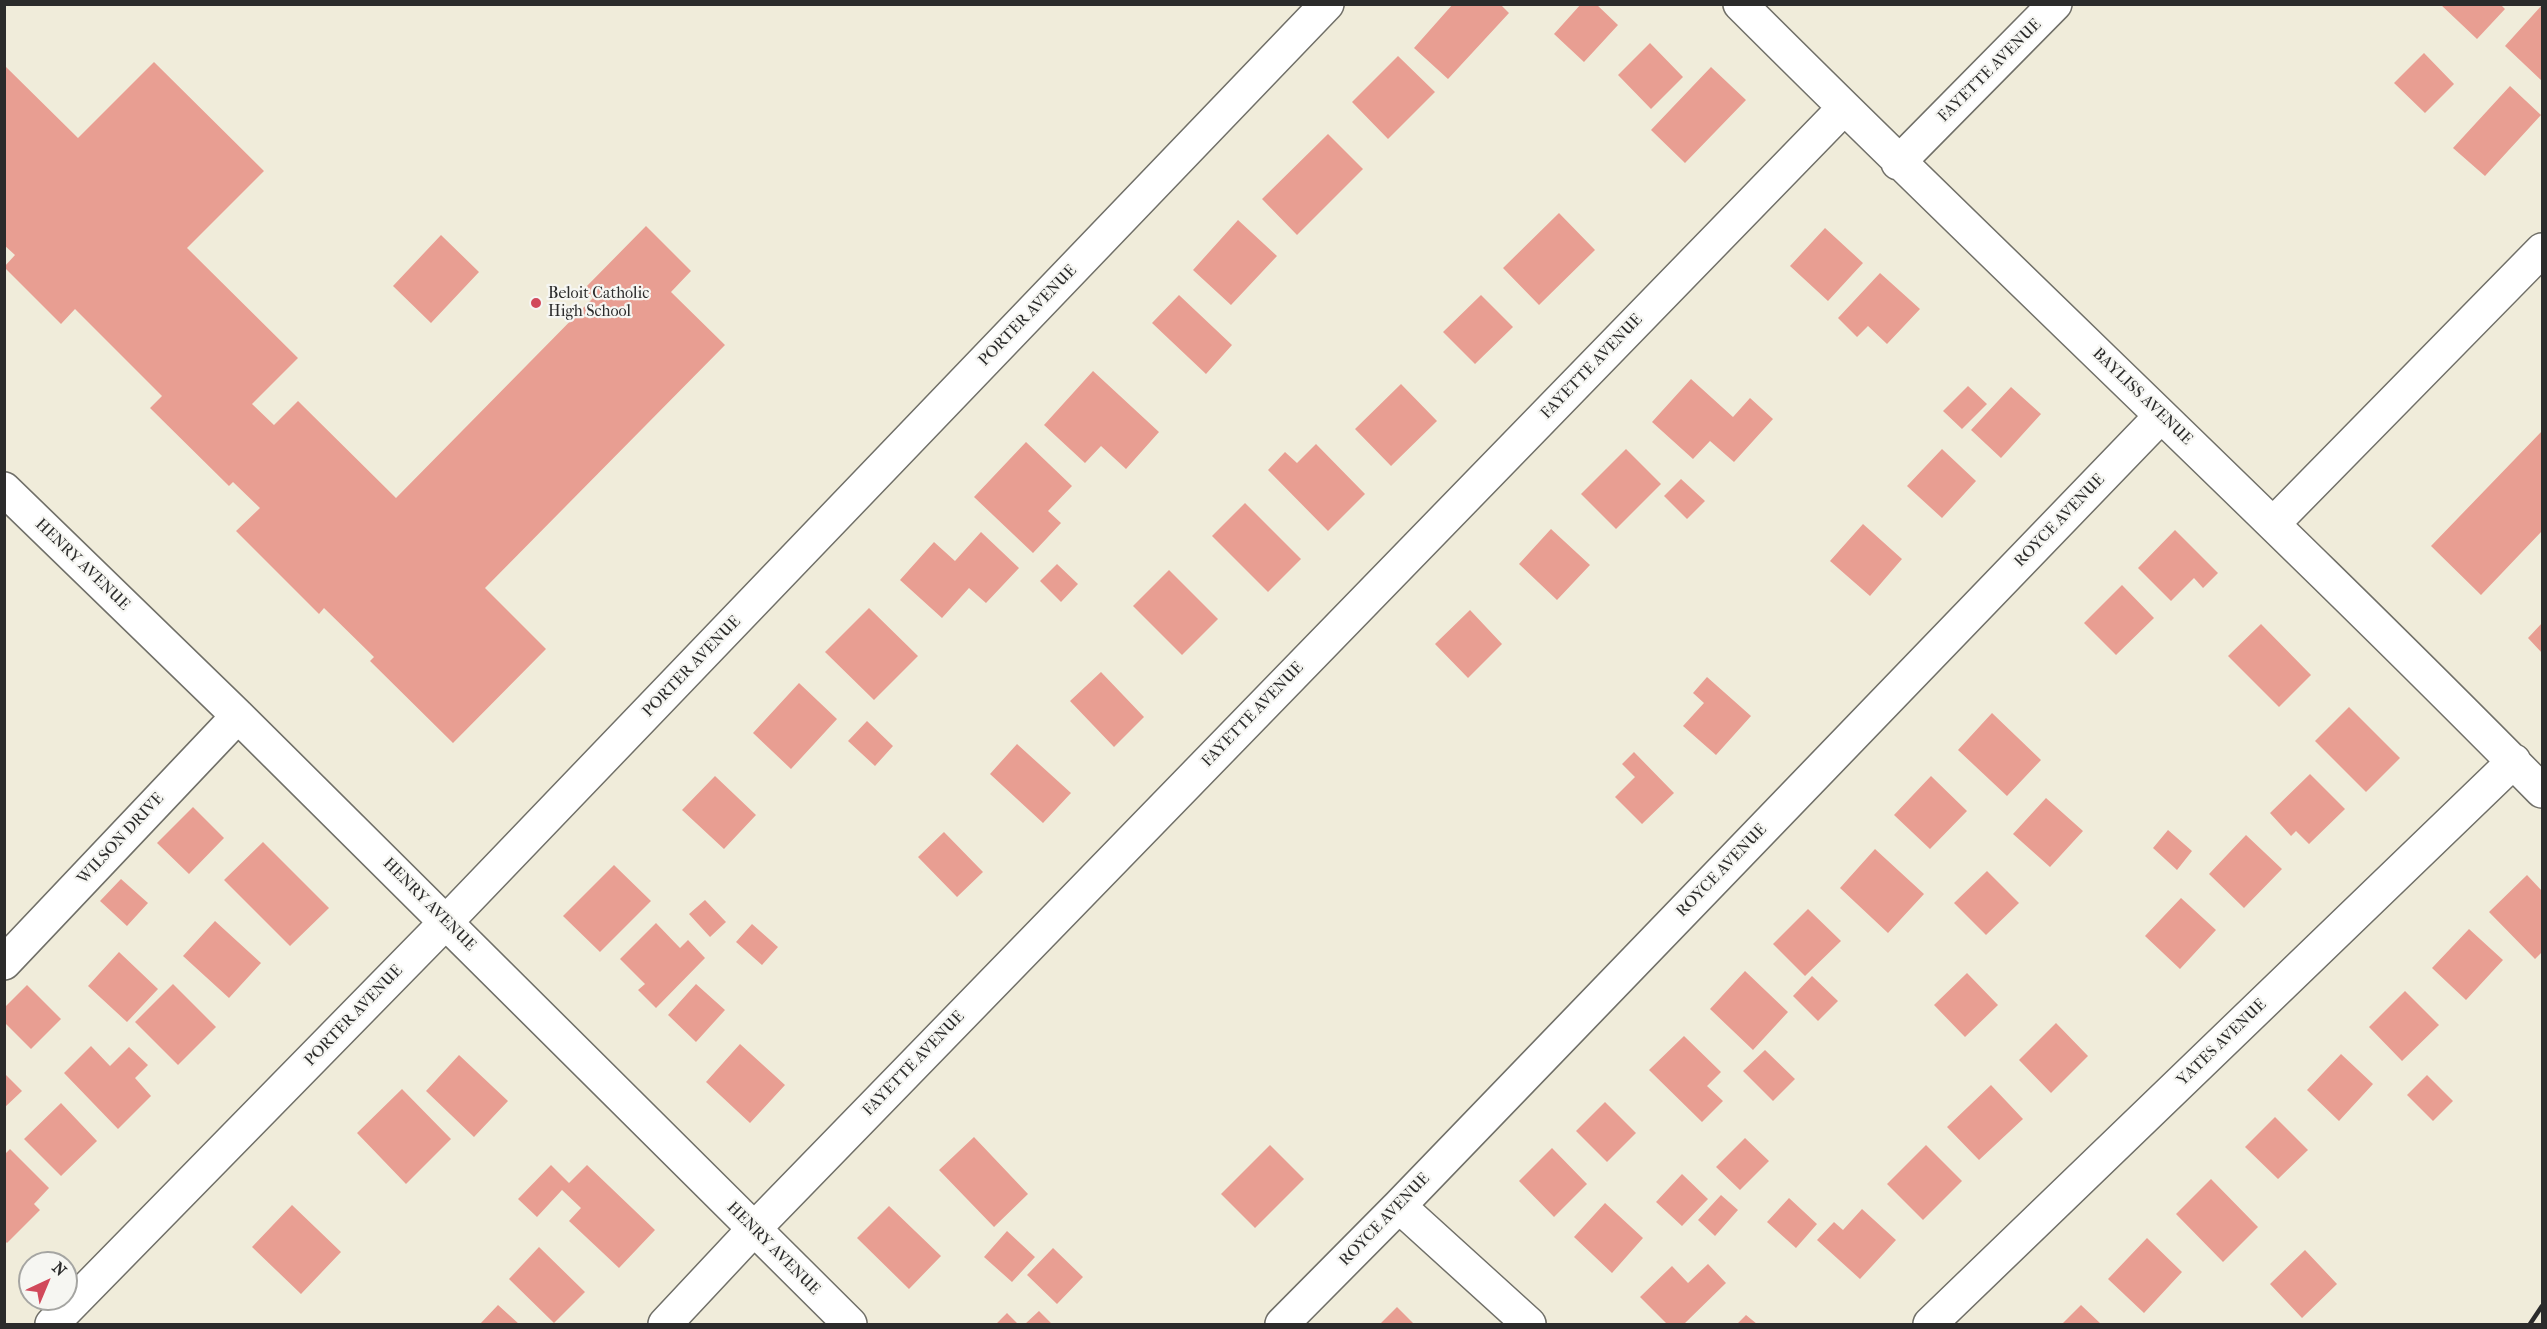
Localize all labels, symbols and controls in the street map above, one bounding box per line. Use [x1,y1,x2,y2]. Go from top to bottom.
street label: FAYETTE AVENUE [1934,15,2046,127]
street label: PORTER AVENUE [975,262,1081,370]
place label: Beloit Catholic High School [548,284,649,322]
marker: Beloit Catholic High School [529,296,543,310]
street label: FAYETTE AVENUE [1537,311,1647,423]
street label: BAYLISS AVENUE [2088,345,2196,449]
street label: ROYCE AVENUE [2011,471,2109,571]
street label: HENRY AVENUE [31,515,133,615]
street label: PORTER AVENUE [639,613,745,721]
street label: FAYETTE AVENUE [1198,659,1308,771]
street label: WILSON DRIVE [74,789,168,889]
street label: ROYCE AVENUE [1673,821,1771,921]
street label: HENRY AVENUE [379,855,479,955]
street label: PORTER AVENUE [301,962,407,1070]
street label: YATES AVENUE [2173,996,2271,1090]
street label: FAYETTE AVENUE [859,1008,969,1120]
street label: ROYCE AVENUE [1336,1170,1434,1270]
street label: HENRY AVENUE [723,1199,823,1299]
north arrow [18,1251,78,1311]
text: N [48,1258,70,1280]

